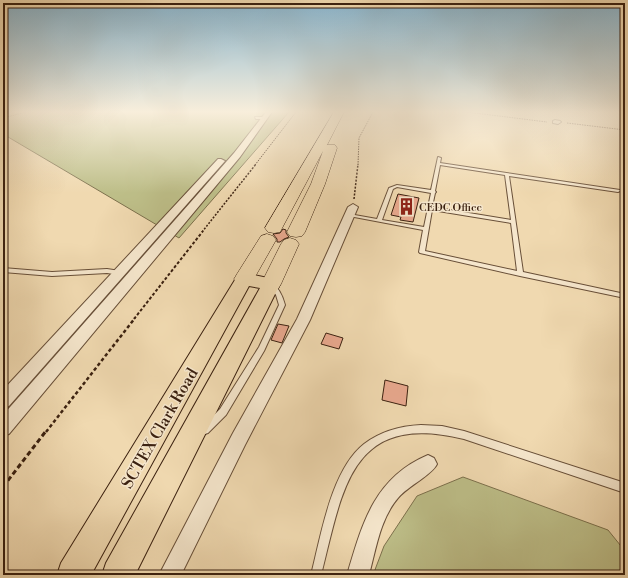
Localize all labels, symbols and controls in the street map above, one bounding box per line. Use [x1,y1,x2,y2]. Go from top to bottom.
building icon: CEDC Office [396,197,416,217]
place label: CEDC Office [419,201,483,215]
street label: SCTEX Clark Road [117,365,202,492]

